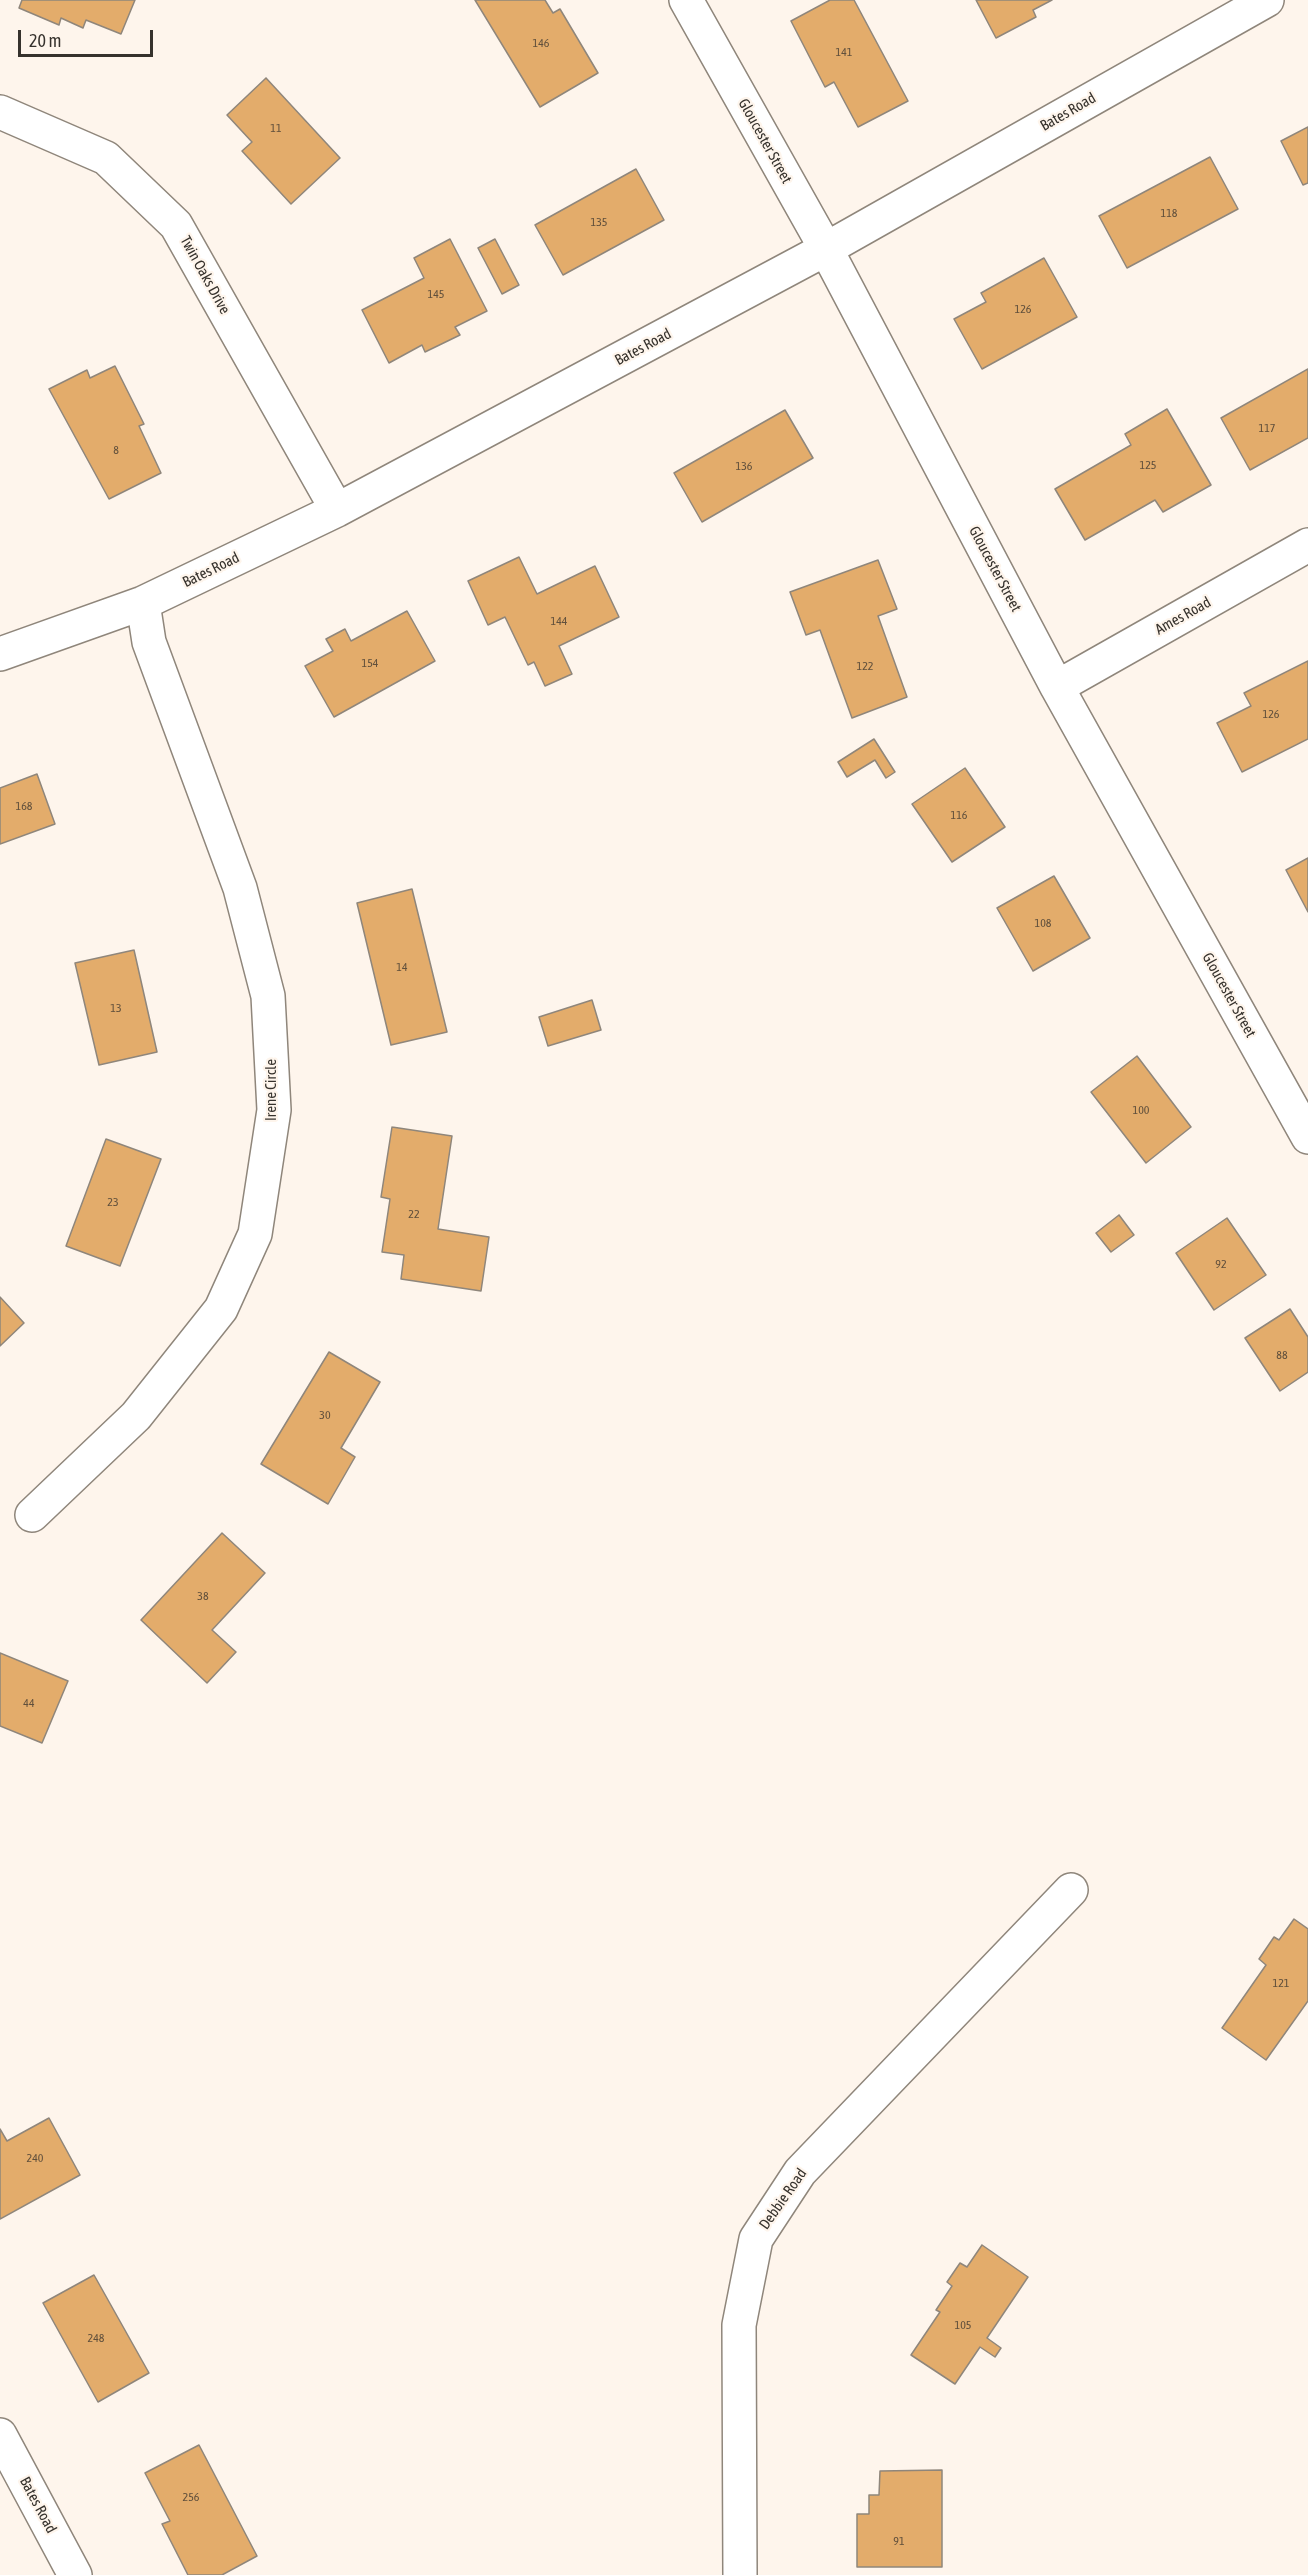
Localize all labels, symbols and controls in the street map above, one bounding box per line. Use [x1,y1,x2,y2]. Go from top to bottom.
scale bar [21,18,156,56]
text: 20 m [29,30,61,51]
house number: 146 [533,36,549,50]
house number: 141 [836,45,852,59]
street label: Bates Road [1037,89,1099,135]
street label: Gloucester Street [734,95,796,187]
house number: 11 [270,121,282,135]
house number: 118 [1161,206,1177,220]
house number: 135 [591,215,607,229]
street label: Twin Oaks Drive [176,233,234,317]
house number: 145 [428,287,444,301]
house number: 126 [1015,302,1031,316]
street label: Bates Road [612,325,674,369]
house number: 117 [1259,421,1275,435]
house number: 8 [113,443,119,457]
house number: 125 [1140,458,1156,472]
house number: 136 [736,459,752,473]
street label: Gloucester Street [965,523,1025,615]
street label: Bates Road [180,549,242,591]
street label: Ames Road [1152,593,1214,639]
house number: 144 [551,614,567,628]
house number: 154 [362,656,378,670]
house number: 122 [857,659,873,673]
house number: 126 [1263,707,1279,721]
house number: 168 [16,799,32,813]
house number: 116 [951,808,967,822]
house number: 108 [1035,916,1051,930]
street label: Gloucester Street [1198,949,1260,1041]
house number: 14 [396,960,408,974]
house number: 13 [110,1001,122,1015]
street label: Irene Circle [262,1059,280,1121]
house number: 100 [1133,1103,1149,1117]
house number: 23 [107,1195,119,1209]
house number: 22 [408,1207,420,1221]
house number: 92 [1215,1257,1227,1271]
house number: 88 [1276,1348,1288,1362]
house number: 30 [319,1408,331,1422]
house number: 38 [197,1589,209,1603]
house number: 44 [23,1696,35,1710]
house number: 121 [1273,1976,1289,1990]
house number: 240 [27,2151,43,2165]
street label: Debbie Road [755,2165,811,2233]
house number: 105 [955,2318,971,2332]
house number: 248 [88,2331,104,2345]
street label: Bates Road [16,2474,60,2536]
house number: 256 [183,2490,199,2504]
house number: 91 [893,2534,905,2548]

